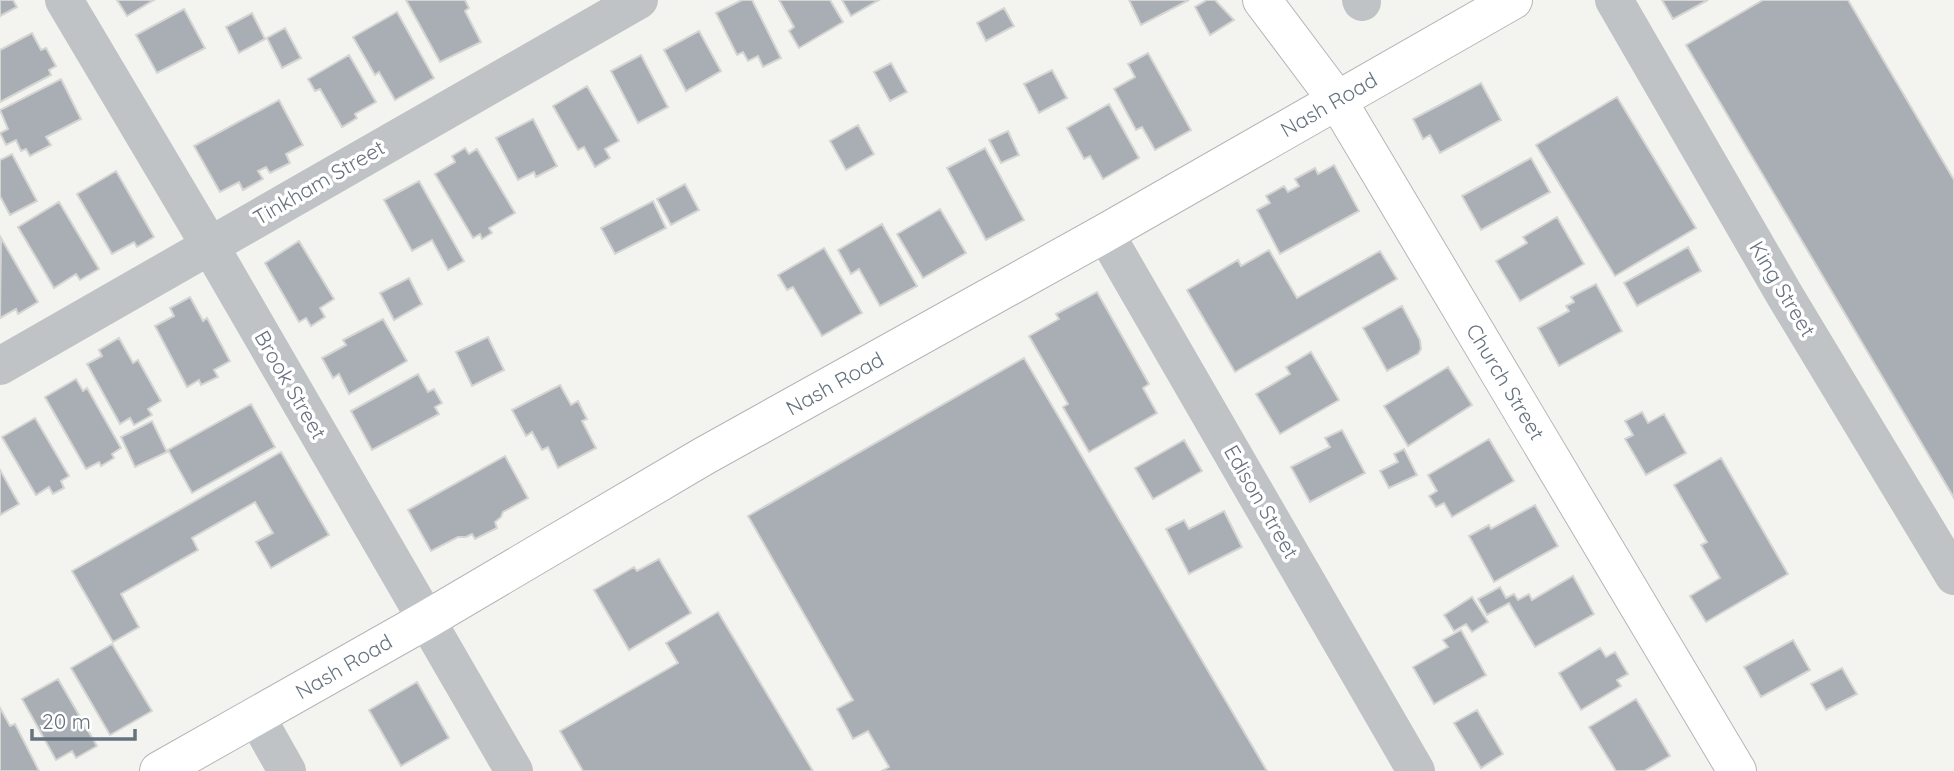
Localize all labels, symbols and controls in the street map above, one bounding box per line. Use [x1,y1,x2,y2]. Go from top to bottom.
street label: Nash Road [1275,66,1382,142]
street label: Tinkham Street [248,134,389,230]
street label: King Street [1744,236,1822,341]
street label: Church Street [1461,319,1551,444]
street label: Brook Street [249,326,332,443]
street label: Nash Road [781,346,888,421]
street label: Edison Street [1219,440,1305,563]
street label: Nash Road [290,628,397,704]
scale bar [32,698,135,742]
text: 20 m [42,708,91,734]

